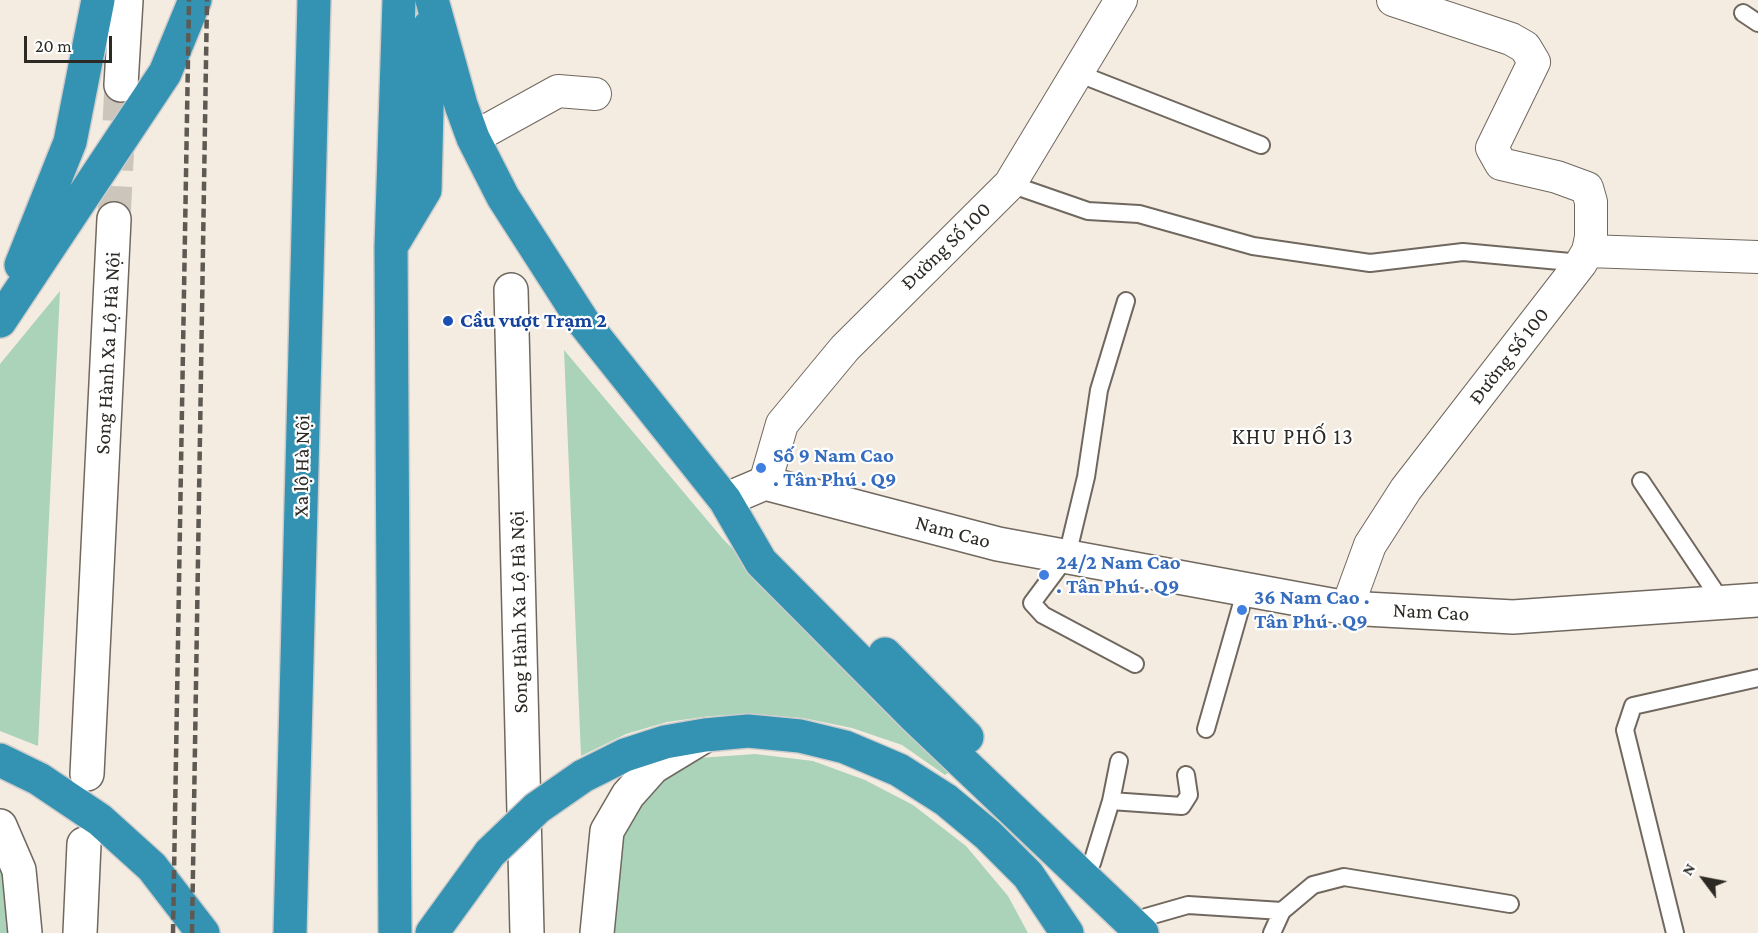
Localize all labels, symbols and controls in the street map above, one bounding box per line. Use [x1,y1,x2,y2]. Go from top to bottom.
scale bar [27,24,116,62]
text: 20 m [35,36,72,56]
street label: Đường Số 100 [896,197,996,295]
street label: Song Hành Xa Lộ Hà Nội [90,251,126,455]
street label: Đường Số 100 [1463,303,1555,409]
place label: Cầu vượt Trạm 2 [460,308,607,334]
marker: Cầu vượt Trạm 2 [441,314,455,328]
street label: Xa lộ Hà Nội [289,415,315,517]
district label: KHU PHỐ 13 [1232,424,1354,450]
place label: Số 9 Nam Cao . Tân Phú . Q9 [773,443,897,493]
marker: Số 9 Nam Cao . Tân Phú . Q9 [754,461,768,475]
street label: Song Hành Xa Lộ Hà Nội [505,510,533,714]
street label: Nam Cao [913,510,993,554]
place label: 24/2 Nam Cao . Tân Phú . Q9 [1056,550,1181,600]
marker: 24/2 Nam Cao . Tân Phú . Q9 [1037,568,1051,582]
place label: 36 Nam Cao . Tân Phú . Q9 [1254,585,1370,635]
street label: Nam Cao [1392,597,1470,627]
marker: 36 Nam Cao . Tân Phú . Q9 [1235,603,1249,617]
north arrow [1674,849,1734,909]
text: N [1678,860,1698,878]

